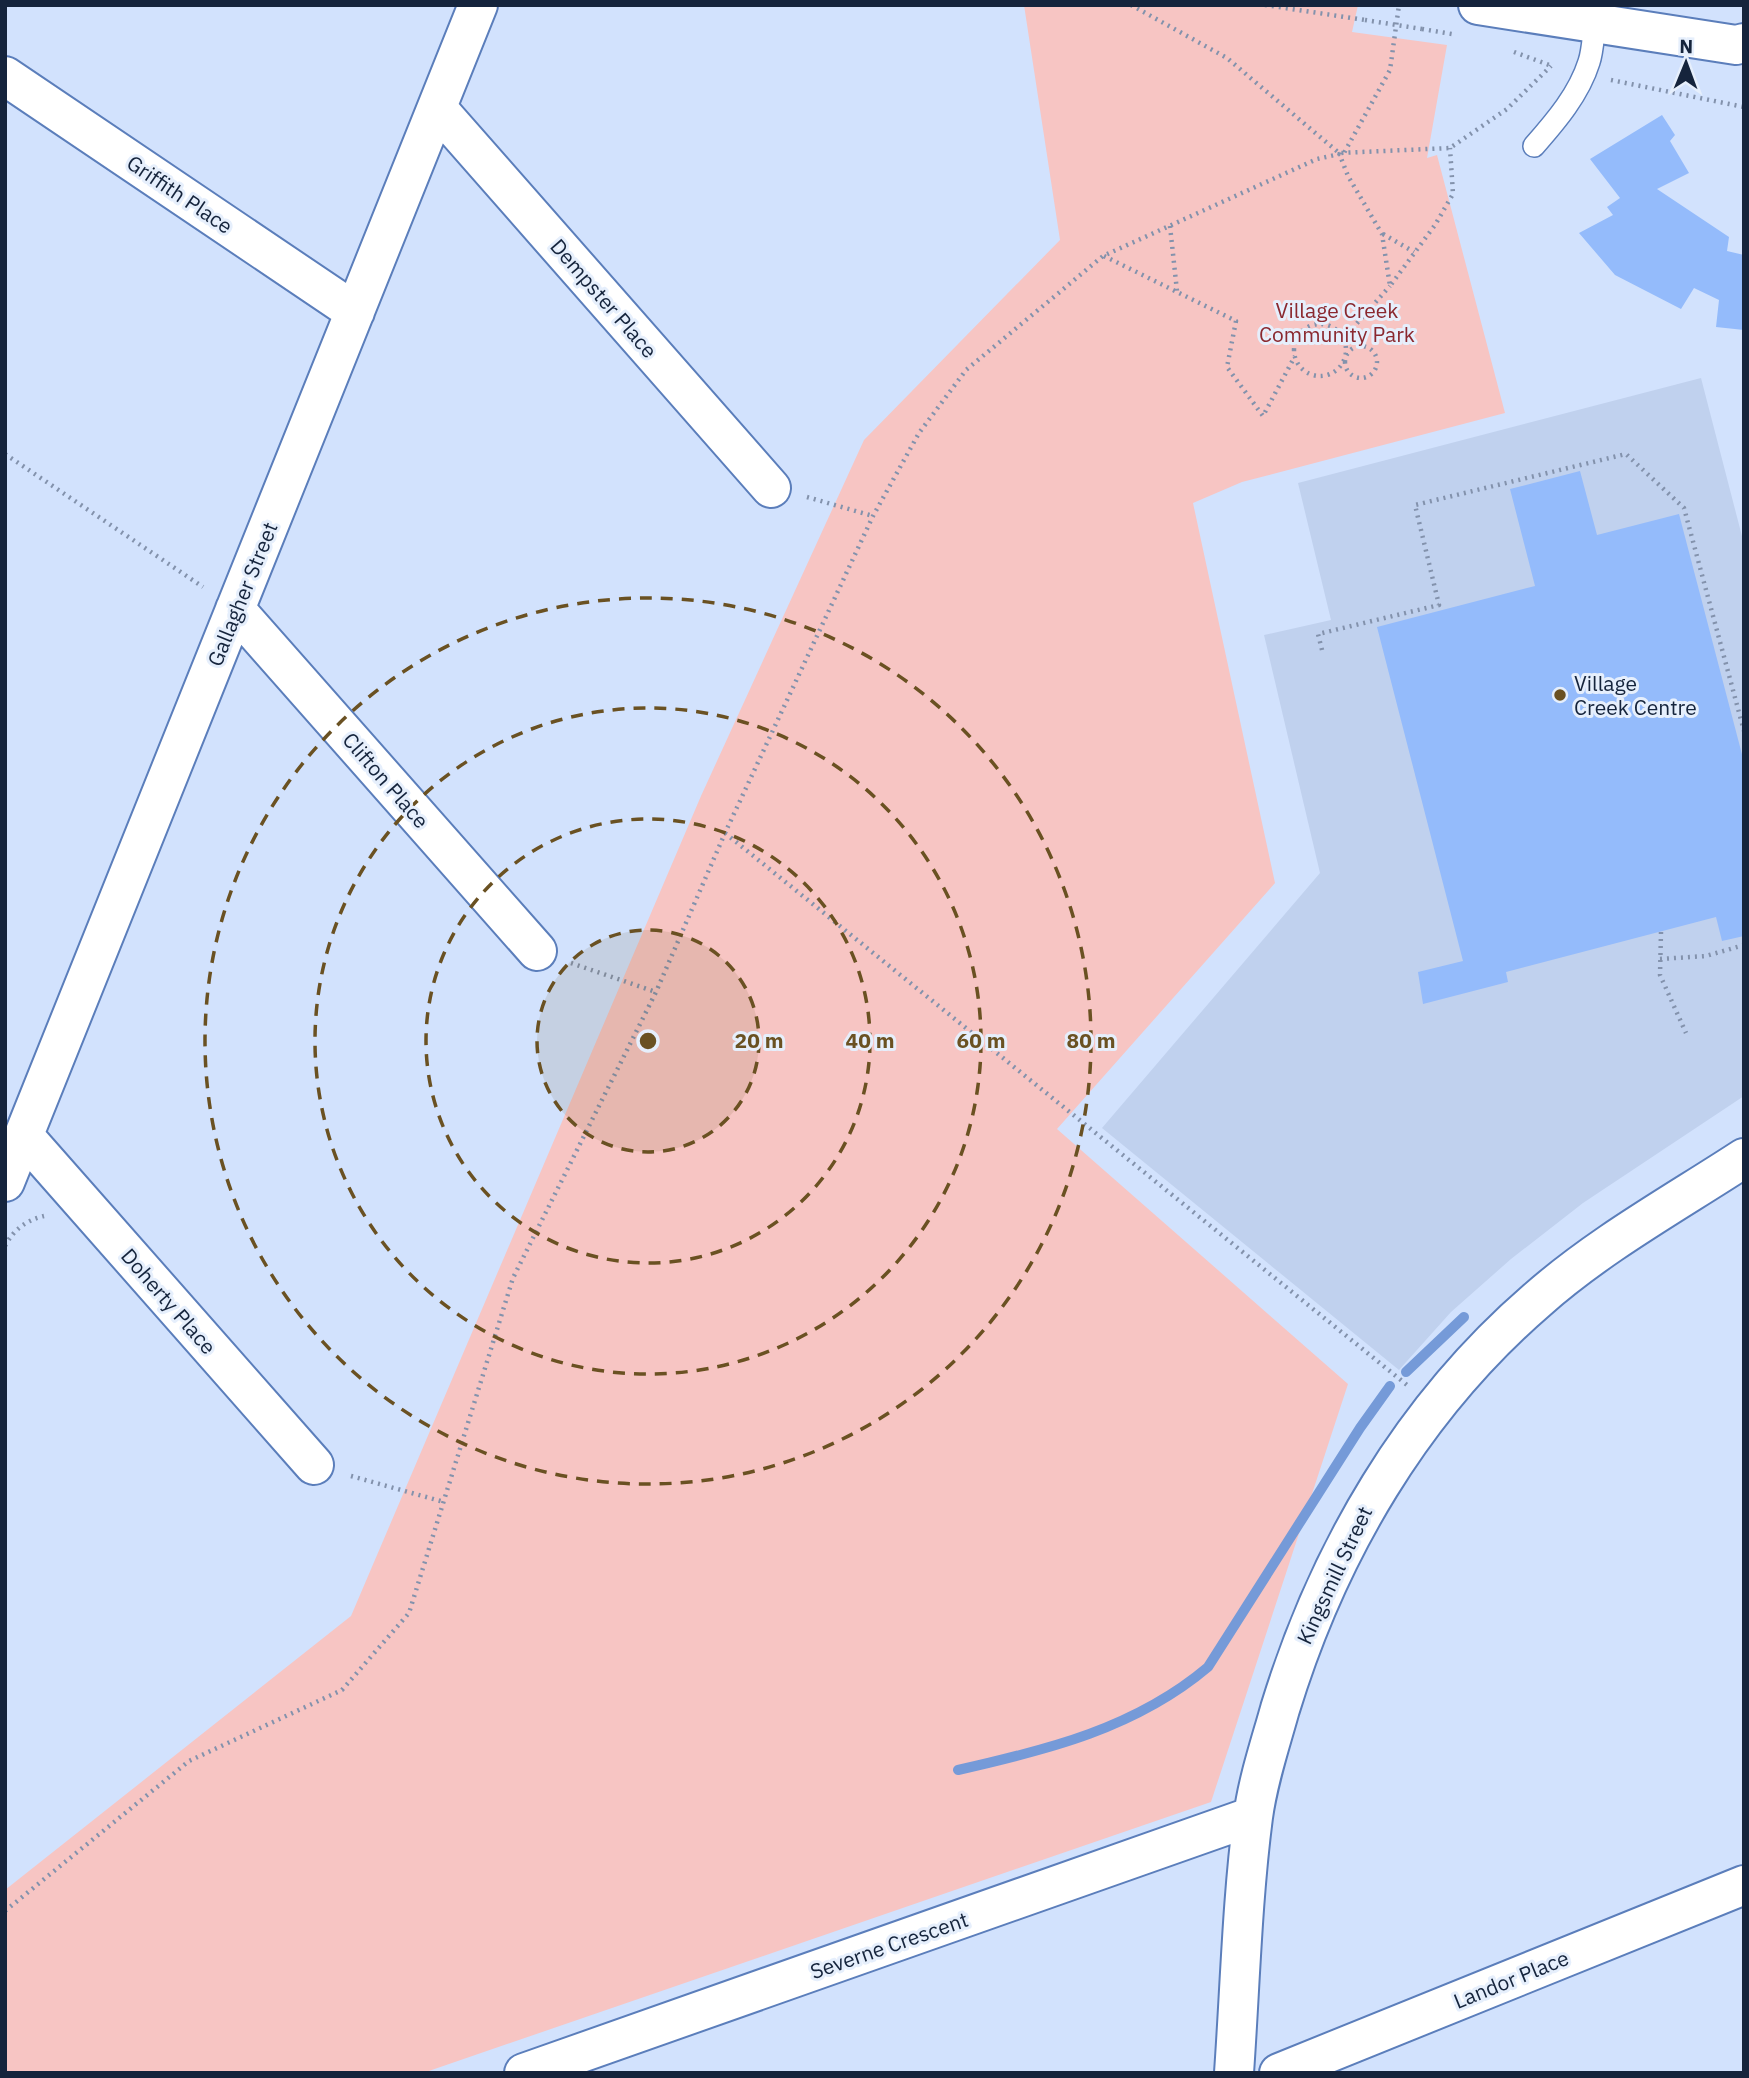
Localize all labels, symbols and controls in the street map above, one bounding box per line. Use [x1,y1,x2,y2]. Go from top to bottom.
north arrow [1651,28,1721,98]
text: N [1679,34,1693,58]
street label: Griffith Place [122,148,238,240]
street label: Dempster Place [544,232,664,364]
park label: Village Creek Community Park [1259,296,1415,348]
street label: Gallagher Street [200,518,284,670]
place label: Village Creek Centre [1574,669,1697,721]
marker: Village Creek Centre [1552,687,1568,703]
street label: Clifton Place [337,726,435,834]
text: 20 m [735,1026,783,1054]
text: 40 m [846,1026,894,1054]
text: 60 m [957,1026,1005,1054]
text: 80 m [1067,1026,1115,1054]
centre of rings [636,1029,660,1053]
street label: Doherty Place [115,1242,223,1360]
street label: Kingsmill Street [1290,1501,1378,1649]
street label: Severne Crescent [806,1905,972,1985]
street label: Landor Place [1449,1943,1573,2015]

